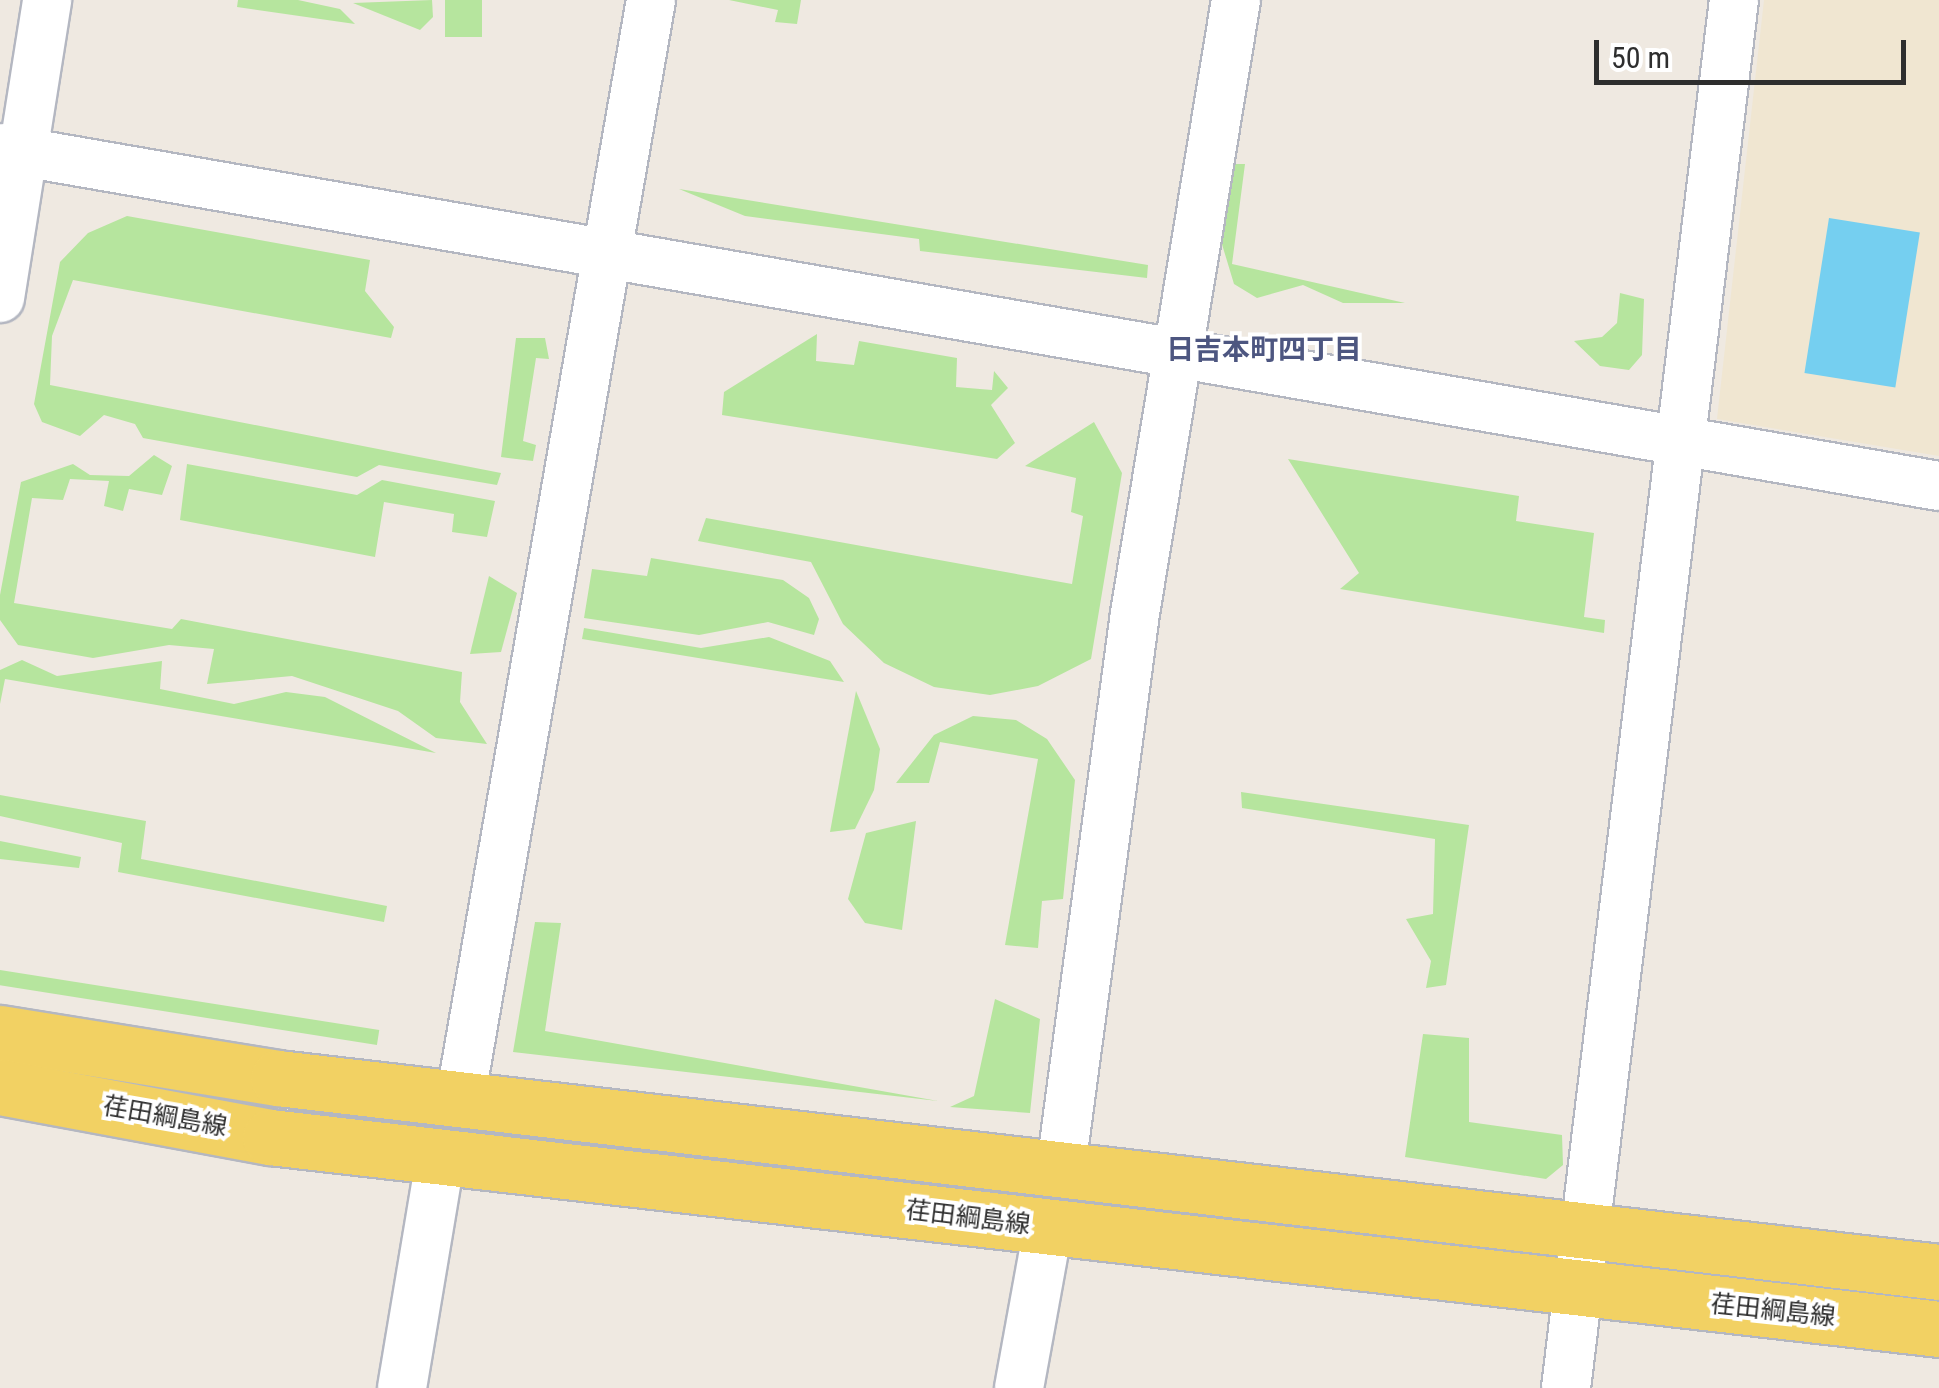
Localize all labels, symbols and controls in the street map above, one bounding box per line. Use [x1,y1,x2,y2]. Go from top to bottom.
scale bar [1599,20,1912,82]
text: 50 m [1611,40,1670,75]
district label: 日吉本町四丁目 [1166,333,1362,367]
street label: 荏田綱島線 [101,1091,229,1143]
street label: 荏田綱島線 [904,1195,1032,1241]
street label: 荏田綱島線 [1709,1290,1837,1332]

